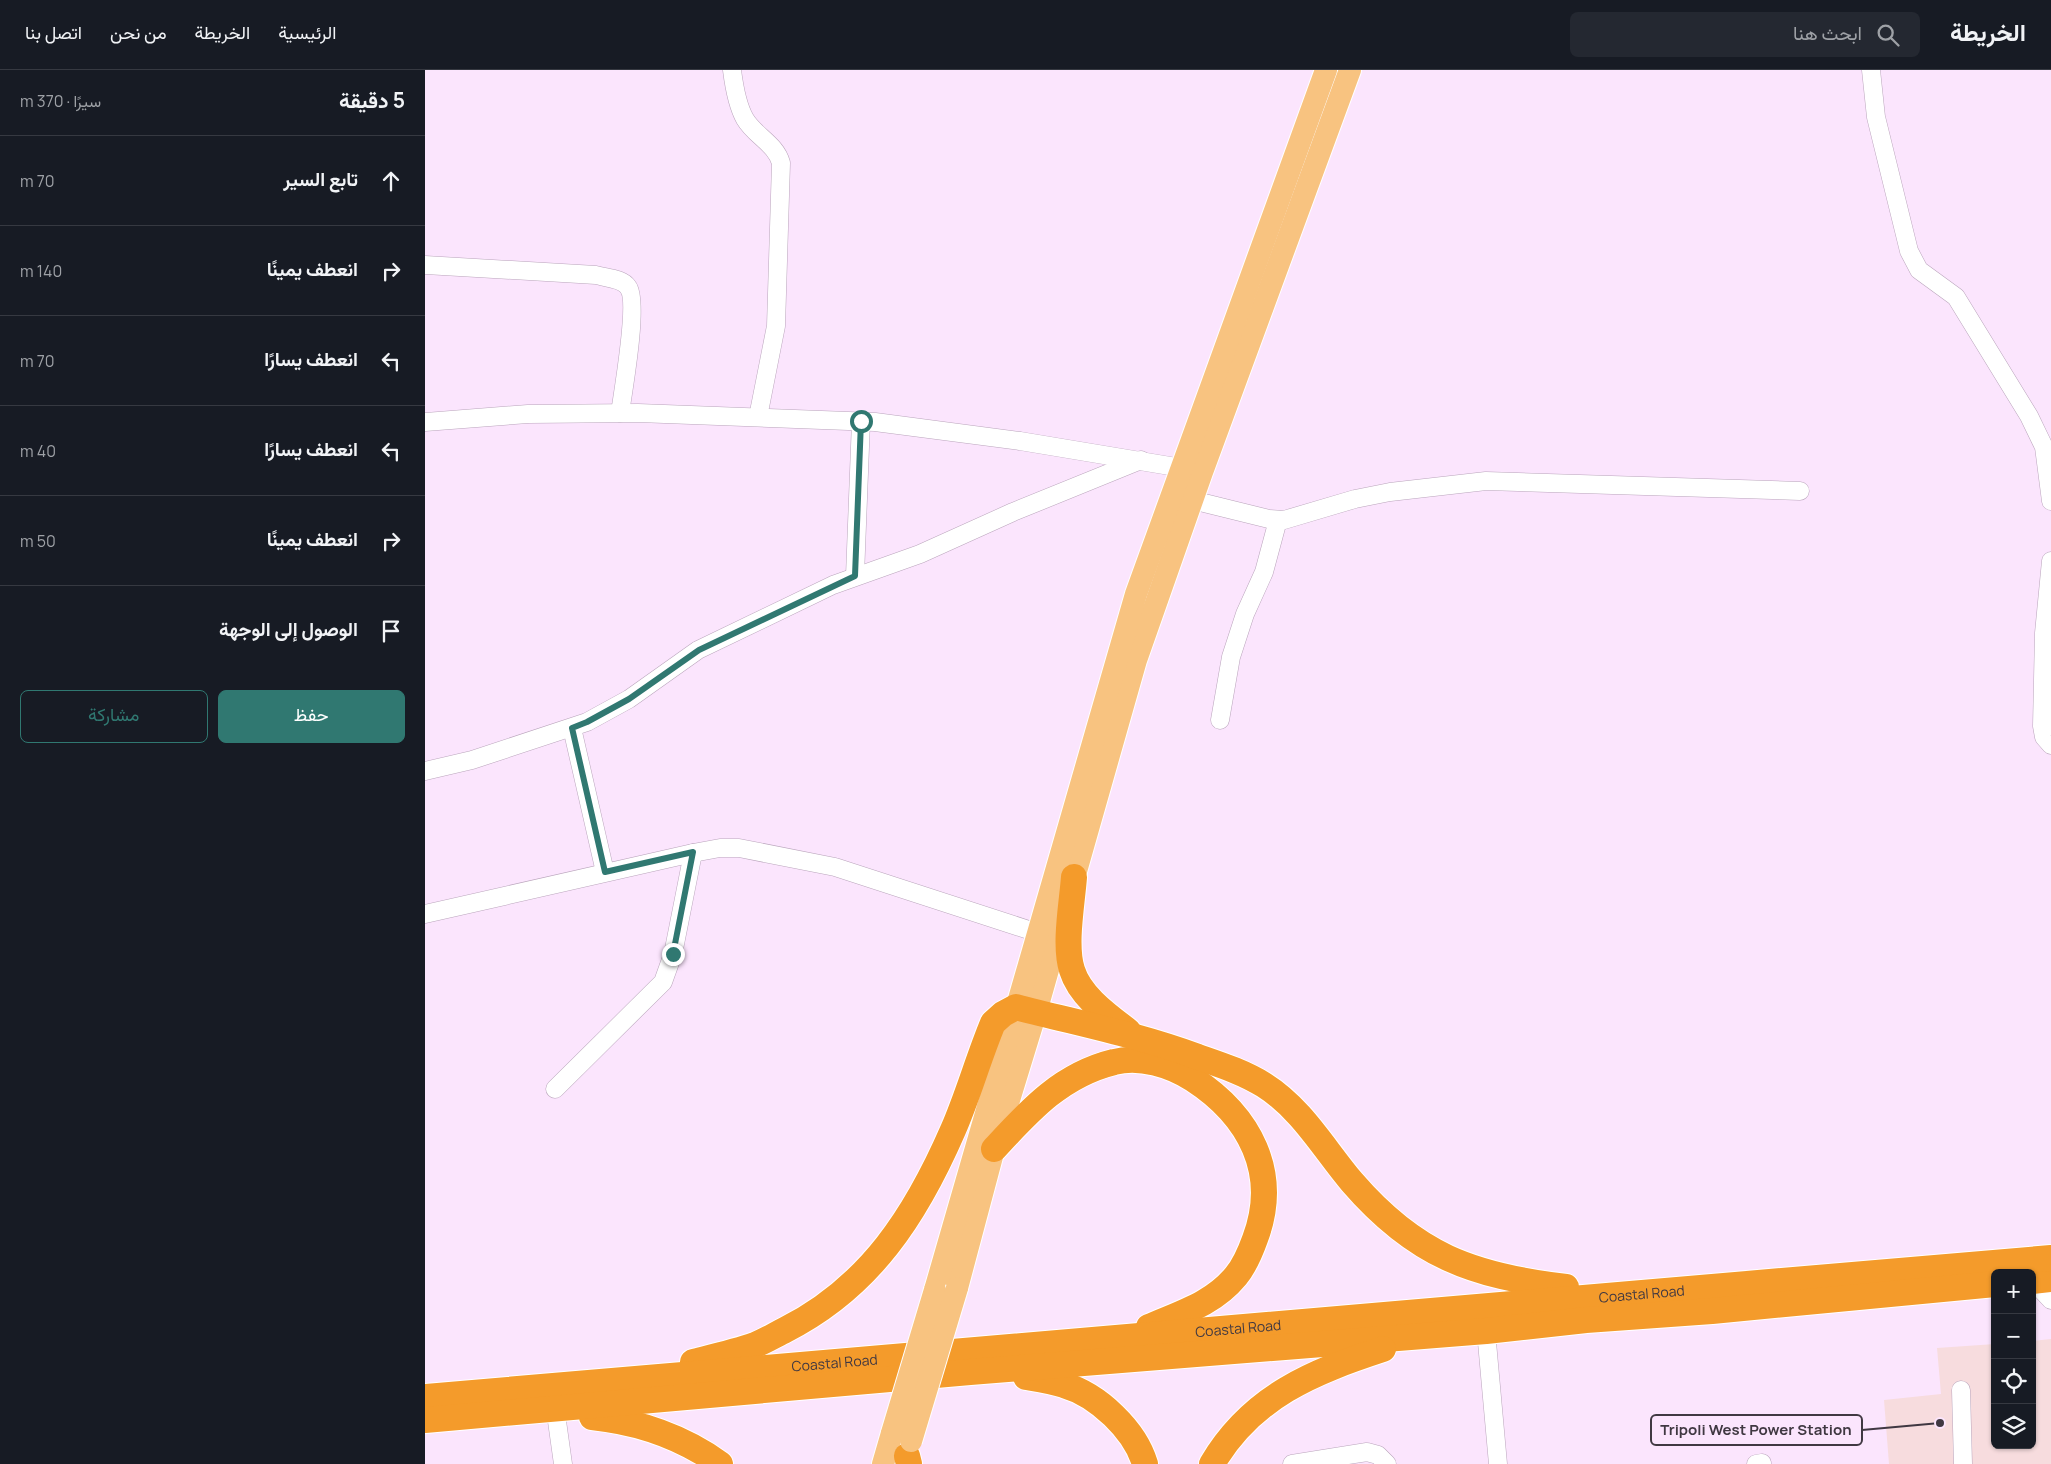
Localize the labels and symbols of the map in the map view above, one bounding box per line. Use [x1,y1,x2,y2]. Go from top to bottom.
route start [850,410,873,433]
route end [662,943,685,966]
street label: Coastal Road [1598,1280,1685,1306]
street label: Coastal Road [1194,1314,1282,1341]
street label: Coastal Road [791,1349,878,1375]
callout: Tripoli West Power Station [1651,1415,1862,1445]
text: Tripoli West Power Station [1660,1419,1852,1440]

